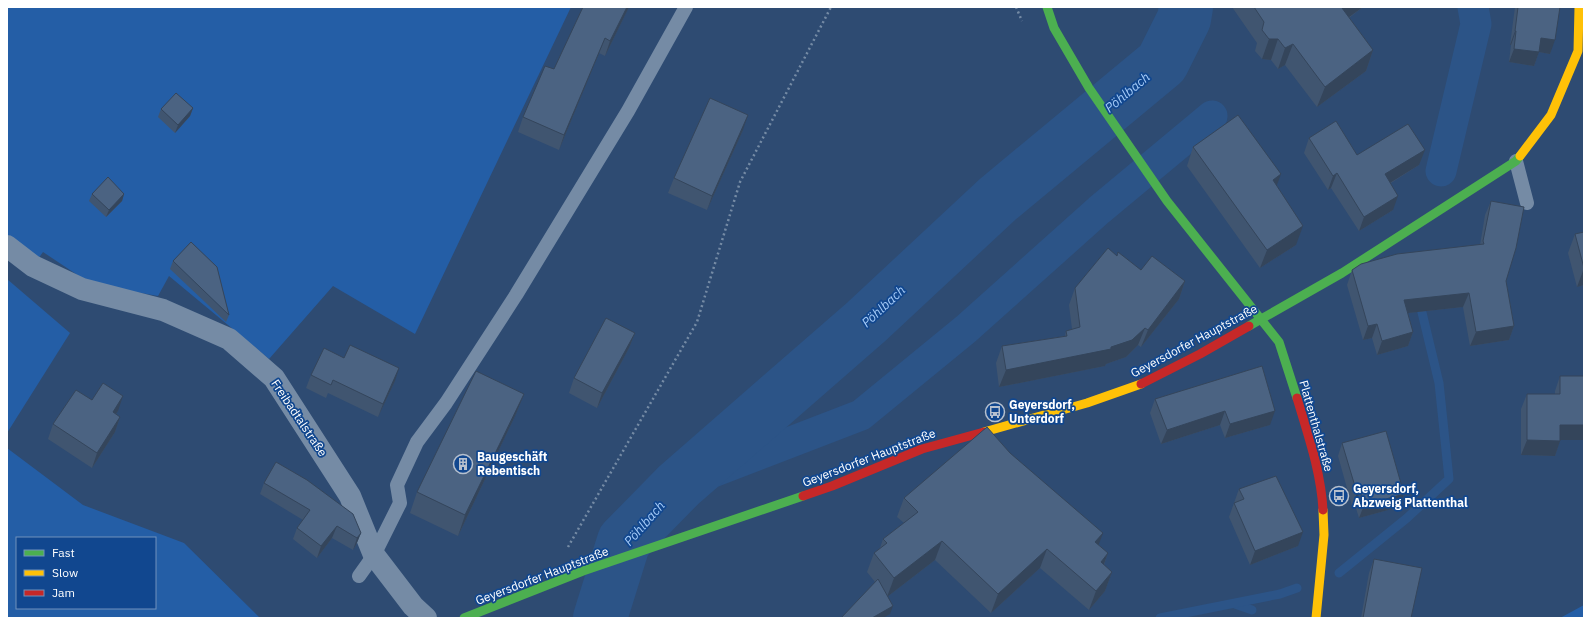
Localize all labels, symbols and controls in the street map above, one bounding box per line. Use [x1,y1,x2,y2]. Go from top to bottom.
water label: Pöhlbach [1101,68,1154,116]
water label: Pöhlbach [858,282,909,331]
street label: Geyersdorfer Hauptstraße [1128,301,1260,380]
street label: Freibadtalstraße [268,376,331,459]
street label: Plattenthalstraße [1296,378,1337,474]
place label: Geyersdorf, Unterdorf [1009,397,1075,426]
bus stop icon: Geyersdorf, Unterdorf [984,401,1006,423]
street label: Geyersdorfer Hauptstraße [800,425,938,490]
place label: Baugeschäft Rebentisch [477,449,548,478]
building icon: Baugeschäft Rebentisch [452,453,474,475]
place label: Geyersdorf, Abzweig Plattenthal [1353,481,1468,510]
bus stop icon: Geyersdorf, Abzweig Plattenthal [1328,485,1350,507]
water label: Pöhlbach [620,497,669,549]
legend [16,537,156,609]
street label: Geyersdorfer Hauptstraße [473,543,611,608]
text: Fast [52,545,75,560]
text: Slow [52,565,78,580]
text: Jam [52,585,75,600]

